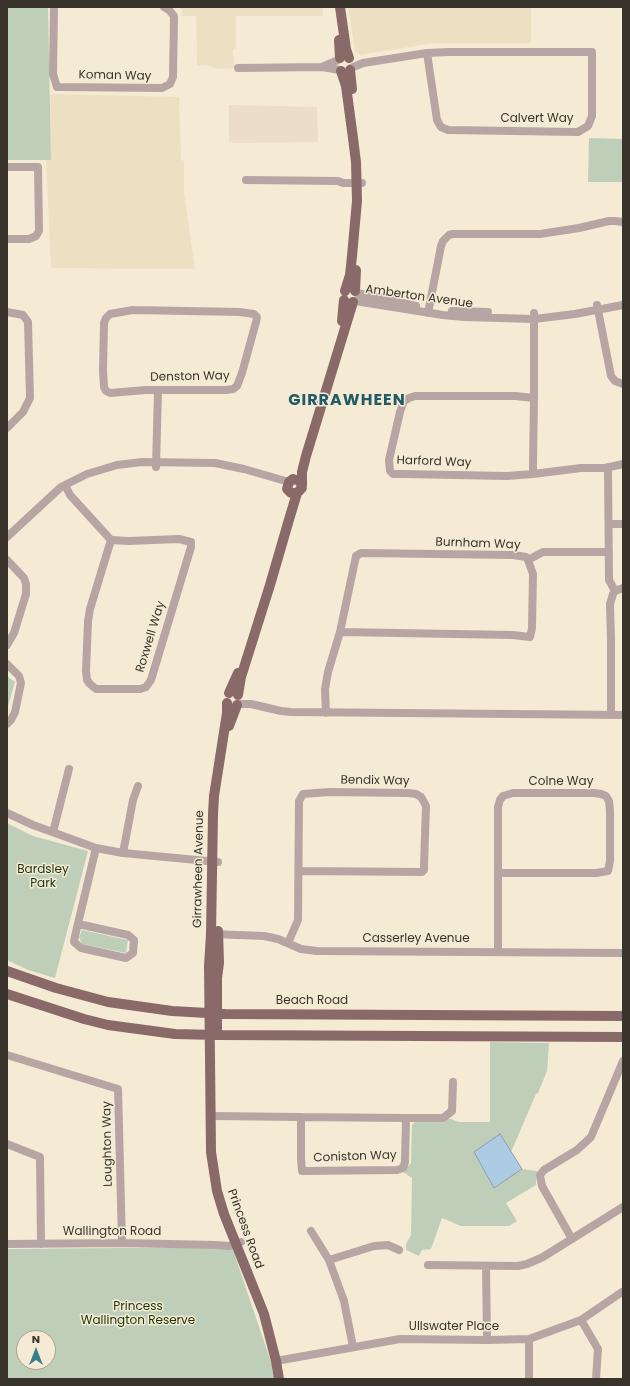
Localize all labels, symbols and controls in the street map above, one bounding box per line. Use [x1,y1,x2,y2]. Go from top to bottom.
street label: Koman Way [78,68,152,84]
street label: Calvert Way [500,112,574,126]
street label: Amberton Avenue [364,282,474,312]
street label: Denston Way [150,369,230,385]
district label: GIRRAWHEEN [288,391,406,411]
street label: Harford Way [396,453,472,471]
street label: Burnham Way [435,535,521,553]
street label: Roxwell Way [133,600,169,674]
street label: Bendix Way [340,773,410,789]
street label: Colne Way [529,775,593,789]
street label: Girrawheen Avenue [191,810,207,928]
park label: Bardsley Park [17,863,69,891]
street label: Casserley Avenue [362,932,470,946]
street label: Beach Road [276,994,348,1008]
street label: Loughton Way [100,1101,116,1187]
street label: Coniston Way [313,1148,397,1166]
street label: Princess Road [224,1187,266,1271]
street label: Wallington Road [63,1225,161,1239]
park label: Princess Wallington Reserve [81,1300,195,1328]
street label: Ullswater Place [409,1320,499,1334]
north arrow [16,1330,56,1370]
text: N [32,1331,40,1347]

